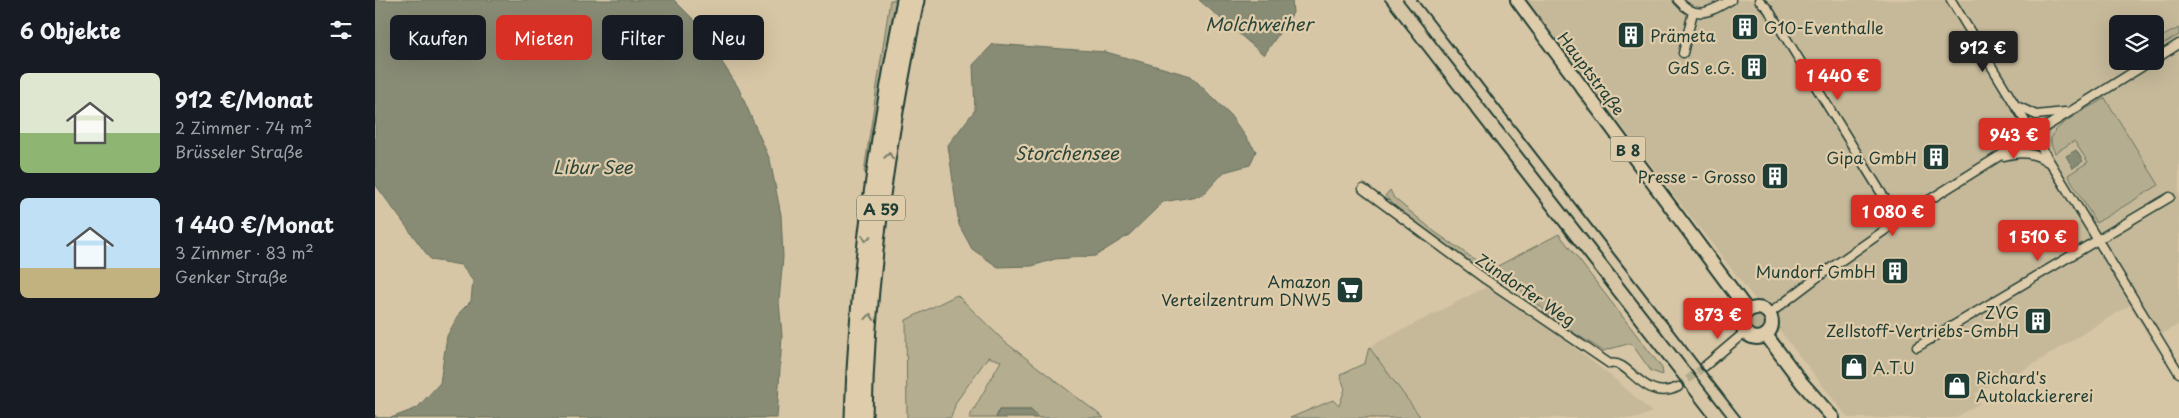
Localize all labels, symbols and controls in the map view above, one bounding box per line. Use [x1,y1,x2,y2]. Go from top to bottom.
water label: Molchweiher [1205,10,1315,37]
building icon: G10-Eventhalle [1730,12,1760,42]
text: 6 Objekte [20,14,121,46]
chip: Kaufen [390,15,486,60]
chip: Mieten [496,15,592,60]
chip: Filter [602,15,683,60]
chip: Neu [693,15,764,60]
place label: G10-Eventhalle [1764,15,1884,39]
map controls [2109,15,2164,70]
button: layers [2109,15,2164,70]
icon: filters [327,16,355,44]
building icon: Prämeta [1616,20,1646,50]
place label: Prämeta [1650,23,1716,47]
street label: Hauptstraße [1553,26,1631,120]
pin: 912 € [1948,30,2018,73]
text: 912 € [1960,35,2006,59]
building icon: GdS e.G. [1739,52,1769,82]
place label: GdS e.G. [1668,55,1735,79]
pin: 1 440 € [1792,58,1884,101]
text: 1 440 € [1807,63,1869,87]
text: 912 €/Monat [175,83,313,115]
icon: home [60,93,120,153]
text: 2 Zimmer · 74 m² [175,115,312,139]
pin: 943 € [1979,118,2049,160]
text: 943 € [1990,122,2038,146]
road number: B 8 [1611,136,1645,162]
text: Brüsseler Straße [175,139,303,163]
water label: Storchensee [1015,139,1120,166]
building icon: Gipa GmbH [1921,142,1951,172]
place label: Gipa GmbH [1826,145,1917,169]
one-way arrow [884,151,894,160]
water label: Libur See [553,153,634,180]
building icon: Presse - Grosso [1760,161,1790,191]
place label: Presse - Grosso [1638,164,1756,188]
pin: 1 080 € [1847,194,1939,237]
road number: A 59 [857,196,905,220]
text: 1 080 € [1862,199,1924,223]
text: 1 440 €/Monat [175,208,334,240]
icon: home [60,218,120,278]
pin: 1 510 € [1992,220,2084,262]
text: 1 510 € [2009,224,2067,248]
one-way arrow [861,234,872,242]
text: 3 Zimmer · 83 m² [175,240,314,264]
street label: Zündorfer Weg [1472,247,1580,331]
building icon: Mundorf GmbH [1880,256,1910,286]
place label: Mundorf GmbH [1756,259,1876,283]
text: Genker Straße [175,264,287,288]
place label: Amazon Verteilzentrum DNW5 [1161,269,1331,311]
supermarket icon: Amazon Verteilzentrum DNW5 [1335,275,1365,305]
pin: 873 € [1683,298,1753,340]
place label: ZVG Zellstoff-Vertriebs-GmbH [1826,300,2019,342]
text: 873 € [1694,302,1742,326]
building icon: ZVG Zellstoff-Vertriebs-GmbH [2023,306,2053,336]
one-way arrow [864,313,875,321]
shop icon: A.T.U [1839,352,1869,382]
place label: A.T.U [1873,355,1915,379]
place label: Richard's Autolackiererei [1976,365,2093,407]
shop icon: Richard's Autolackiererei [1942,371,1972,401]

